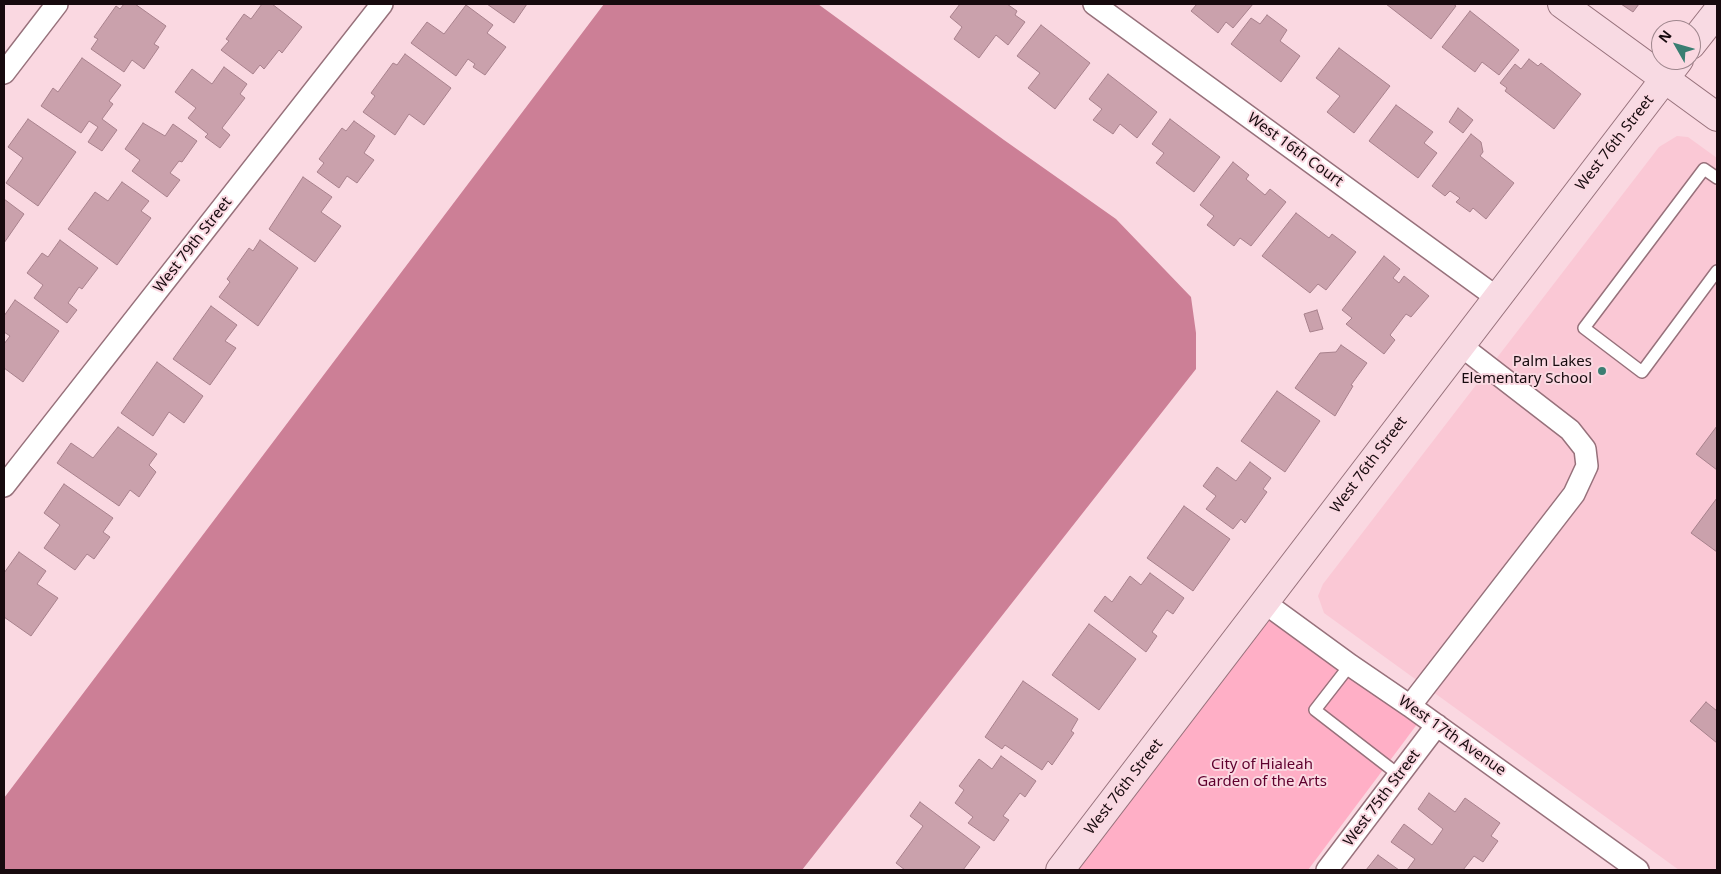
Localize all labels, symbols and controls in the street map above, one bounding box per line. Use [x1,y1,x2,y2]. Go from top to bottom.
north arrow [1651,20,1701,70]
text: N [1654,26,1676,46]
street label: West 76th Street [1572,92,1658,194]
street label: West 16th Court [1244,109,1346,191]
street label: West 79th Street [150,194,236,296]
place label: Palm Lakes Elementary School [1461,353,1592,388]
marker: Palm Lakes Elementary School [1596,365,1608,377]
street label: West 76th Street [1327,413,1411,517]
street label: West 17th Avenue [1395,692,1509,780]
street label: West 76th Street [1081,736,1167,838]
street label: West 75th Street [1340,746,1424,850]
park label: City of Hialeah Garden of the Arts [1197,756,1327,791]

